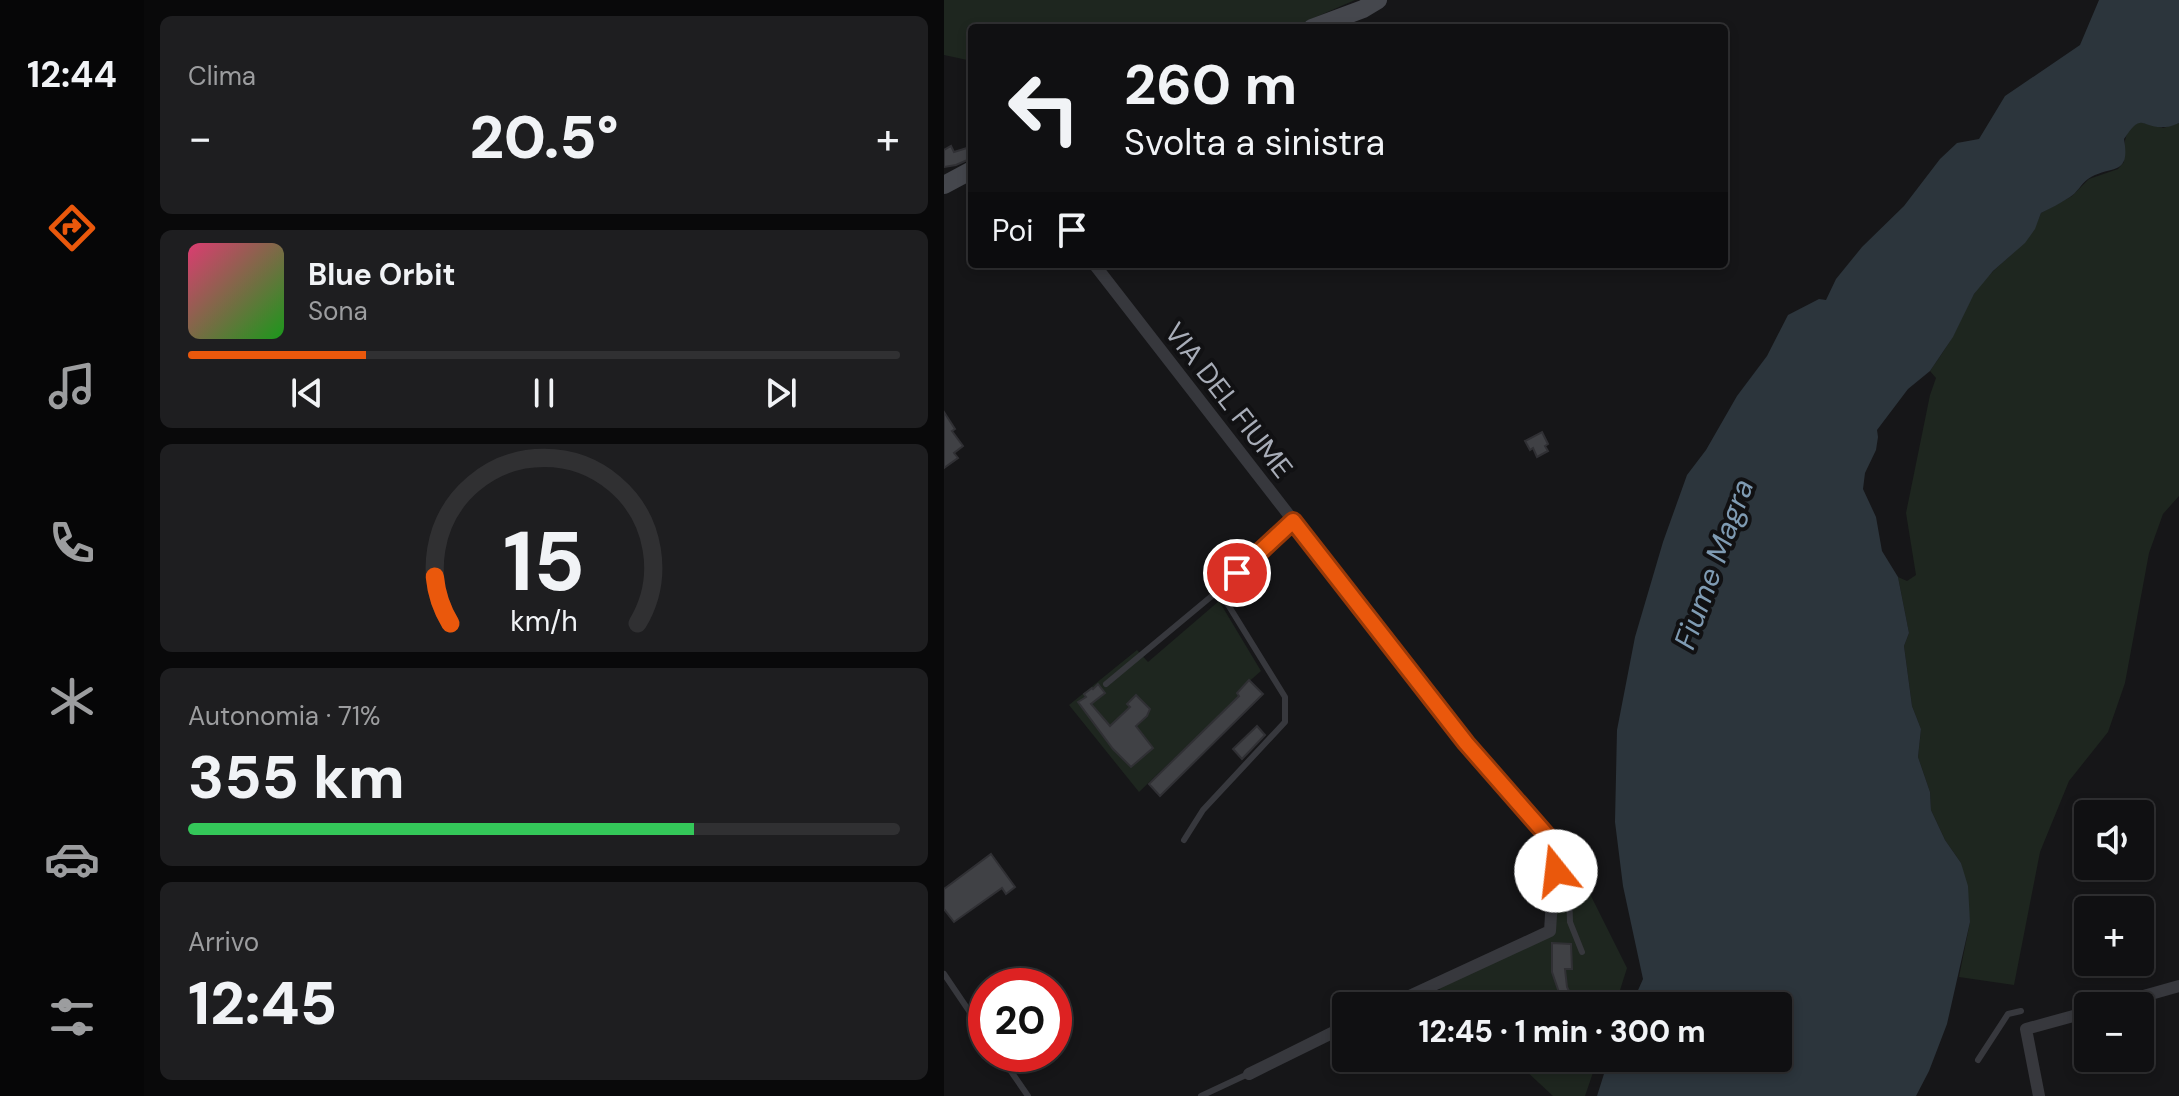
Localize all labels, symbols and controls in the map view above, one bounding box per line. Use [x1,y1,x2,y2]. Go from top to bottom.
text: 260 m [1124,48,1297,121]
text: 12:44 [27,51,117,98]
icon: left [992,56,1096,160]
text: Clima [188,59,256,93]
text: 20.5° [469,98,619,177]
text: − [188,109,212,167]
text: + [876,109,900,167]
text: Svolta a sinistra [1124,119,1385,166]
icon: directions [44,200,100,256]
icon: arrive [1050,208,1094,252]
text: Poi [992,211,1034,250]
text: Blue Orbit [308,255,455,294]
text: Sona [308,294,368,328]
street label: VIA DEL FIUME [1156,315,1301,486]
icon: music [44,358,100,414]
icon: previous [285,371,329,415]
icon: pause [522,371,566,415]
icon: next [759,371,803,415]
water label: Fiume Magra [1665,473,1762,654]
text: 15 [503,507,585,616]
icon: phone [44,515,100,571]
pin [1203,539,1271,607]
icon: arrive [1215,551,1259,595]
text: km/h [510,603,578,640]
icon: climate [44,673,100,729]
text: Autonomia · 71% [188,699,381,733]
text: 355 km [188,738,405,817]
map controls [2074,800,2154,1072]
button: sound [2074,800,2154,880]
position arrow [1514,829,1598,913]
icon: car [44,831,100,887]
button: + [2074,896,2154,976]
text: Arrivo [188,925,259,959]
text: 12:45 [188,964,337,1043]
speed limit sign: 20 [968,968,1072,1072]
icon: filters [44,989,100,1045]
button: − [2074,992,2154,1072]
text: 12:45 · 1 min · 300 m [1418,1012,1706,1051]

